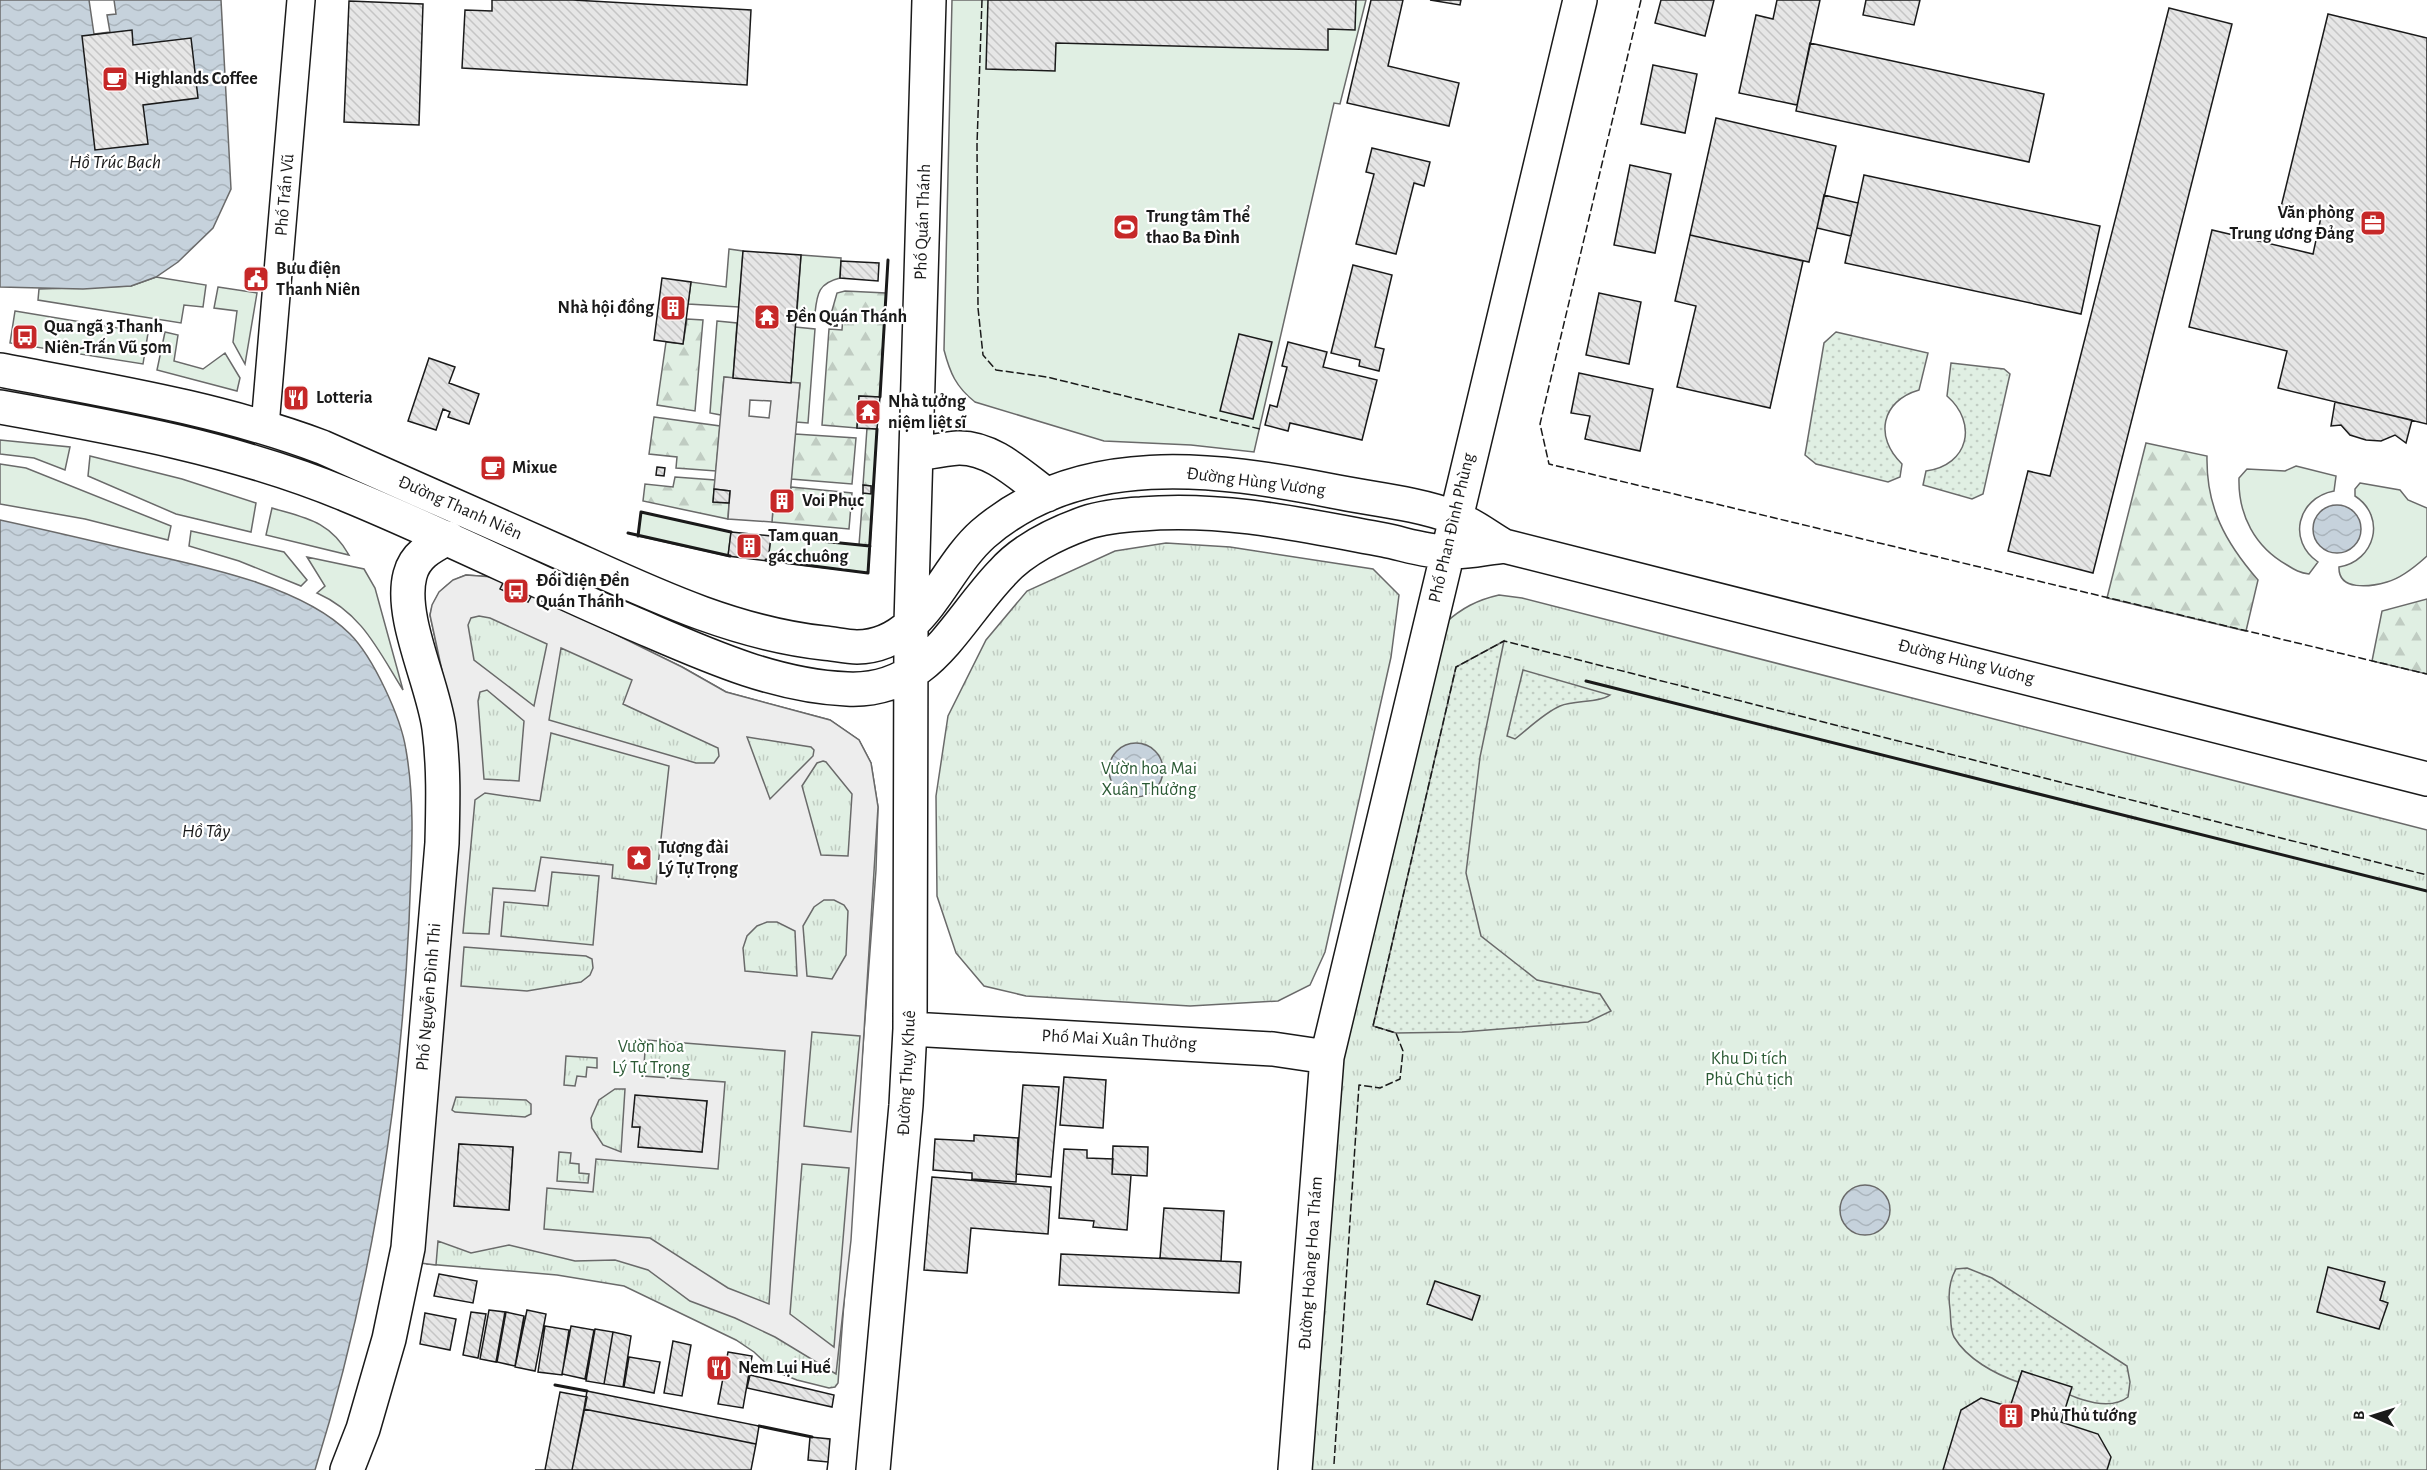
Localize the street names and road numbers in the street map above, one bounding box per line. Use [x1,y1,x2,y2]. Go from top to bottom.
street label: Phố Trấn Vũ [271,153,298,237]
street label: Phố Quán Thánh [911,163,934,280]
street label: Phố Phan Đình Phùng [1425,451,1478,605]
street label: Đường Hùng Vương [1186,465,1327,499]
street label: Đường Thanh Niên [395,473,525,543]
street label: Đường Hùng Vương [1896,636,2036,688]
street label: Phố Nguyễn Đình Thi [412,922,444,1072]
street label: Đường Thụy Khuê [895,1010,919,1136]
street label: Phố Mai Xuân Thưởng [1041,1026,1197,1053]
street label: Đường Hoàng Hoa Thám [1296,1176,1326,1350]

